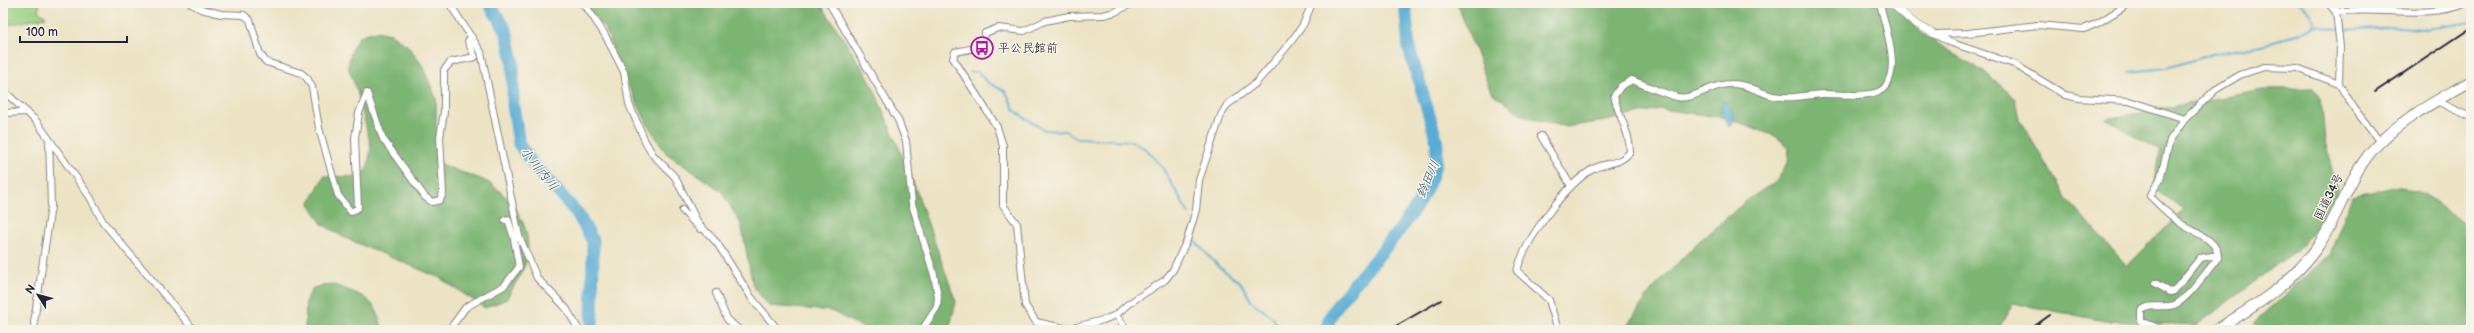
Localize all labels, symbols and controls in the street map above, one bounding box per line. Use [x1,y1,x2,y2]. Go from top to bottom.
scale bar [20,18,127,44]
text: 100 m [26,25,58,40]
bus stop icon: 平公民館前 [969,35,995,61]
place label: 平公民館前 [998,41,1058,56]
water label: 小川内川 [516,144,562,194]
water label: 鈴田川 [1413,158,1443,200]
street label: 国道34号 [2311,171,2347,223]
north arrow [18,275,58,315]
text: N [23,282,38,297]

